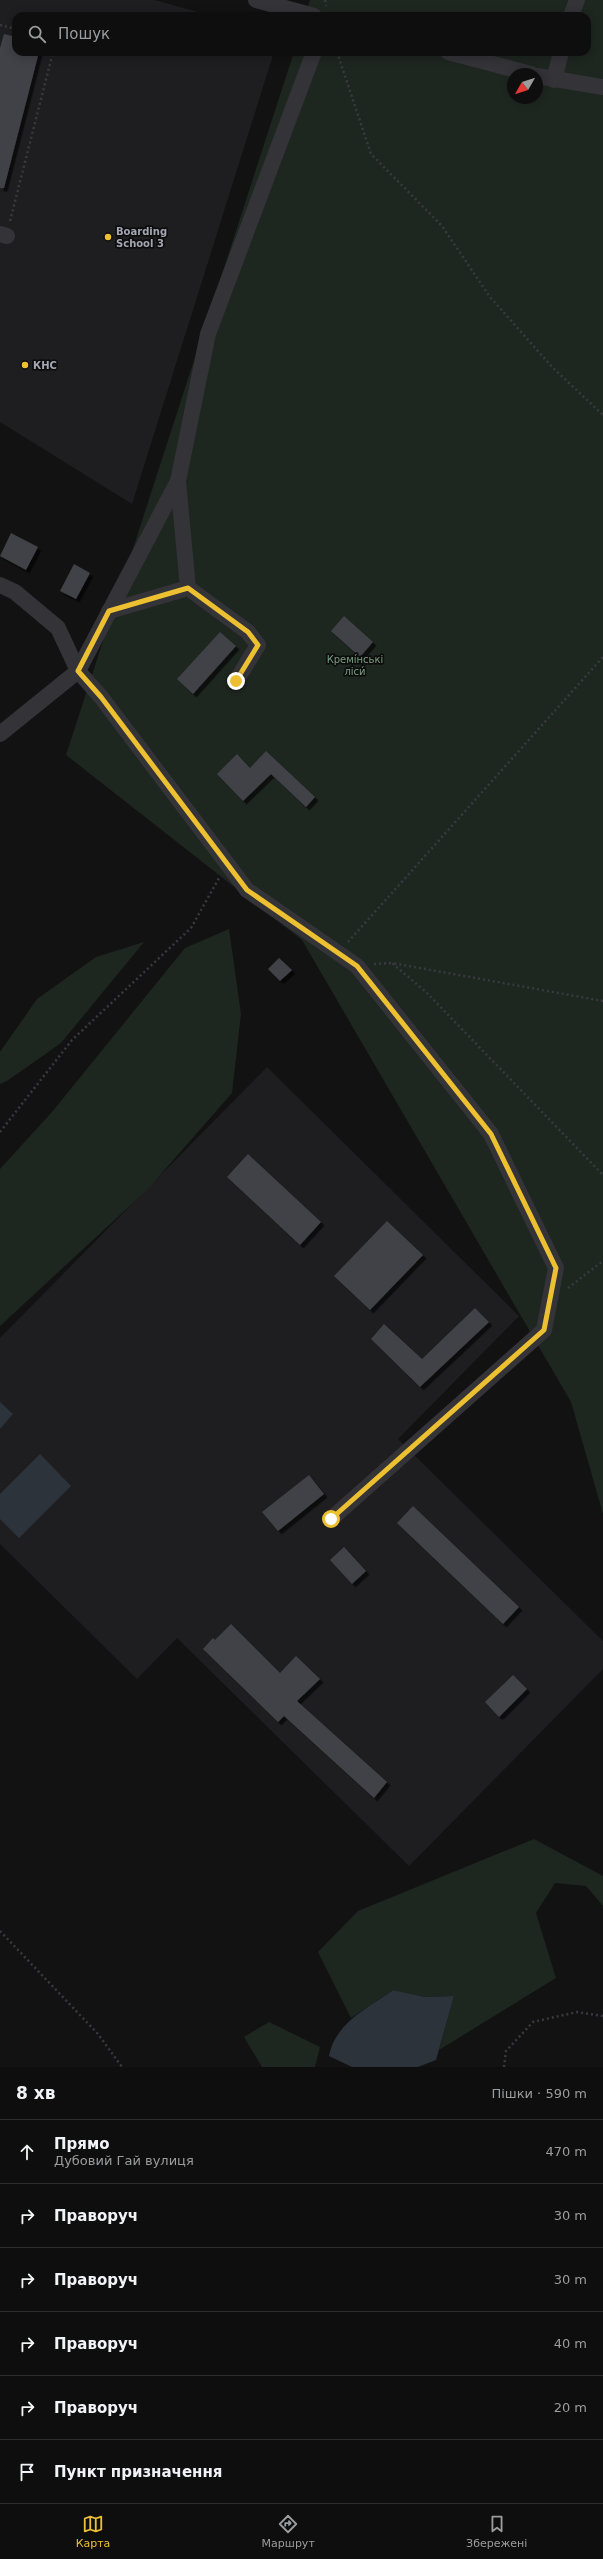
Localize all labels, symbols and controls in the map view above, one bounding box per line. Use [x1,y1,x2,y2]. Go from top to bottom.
search box [12,12,591,56]
icon: search [26,23,48,45]
text: Пошук [58,25,110,43]
north arrow [507,68,543,104]
place label: Boarding School 3 [116,226,167,249]
marker: Boarding School 3 [103,232,113,242]
marker: КНС [20,360,30,370]
place label: КНС [33,360,57,371]
park label: Кремі́нські ліси́ [327,654,383,677]
route end [227,672,245,690]
route start [322,1510,340,1528]
text: 8 хв [16,2083,55,2103]
text: Пішки · 590 m [491,2086,587,2101]
text: Прямо [54,2135,110,2153]
icon: ahead [16,2141,38,2163]
text: 470 m [545,2144,587,2159]
text: Дубовий Гай вулиця [54,2153,194,2168]
icon: right [16,2205,38,2227]
text: Праворуч [54,2207,138,2225]
text: 30 m [554,2208,587,2223]
icon: right [16,2269,38,2291]
text: Праворуч [54,2271,138,2289]
text: 30 m [554,2272,587,2287]
icon: right [16,2333,38,2355]
text: Праворуч [54,2335,138,2353]
text: 40 m [554,2336,587,2351]
icon: right [16,2397,38,2419]
text: Праворуч [54,2399,138,2417]
text: 20 m [554,2400,587,2415]
icon: arrive [16,2461,38,2483]
text: Пункт призначення [54,2463,222,2481]
tab: Карта [76,2513,110,2550]
tab: Маршрут [262,2513,315,2550]
tab: Збережені [466,2513,527,2550]

